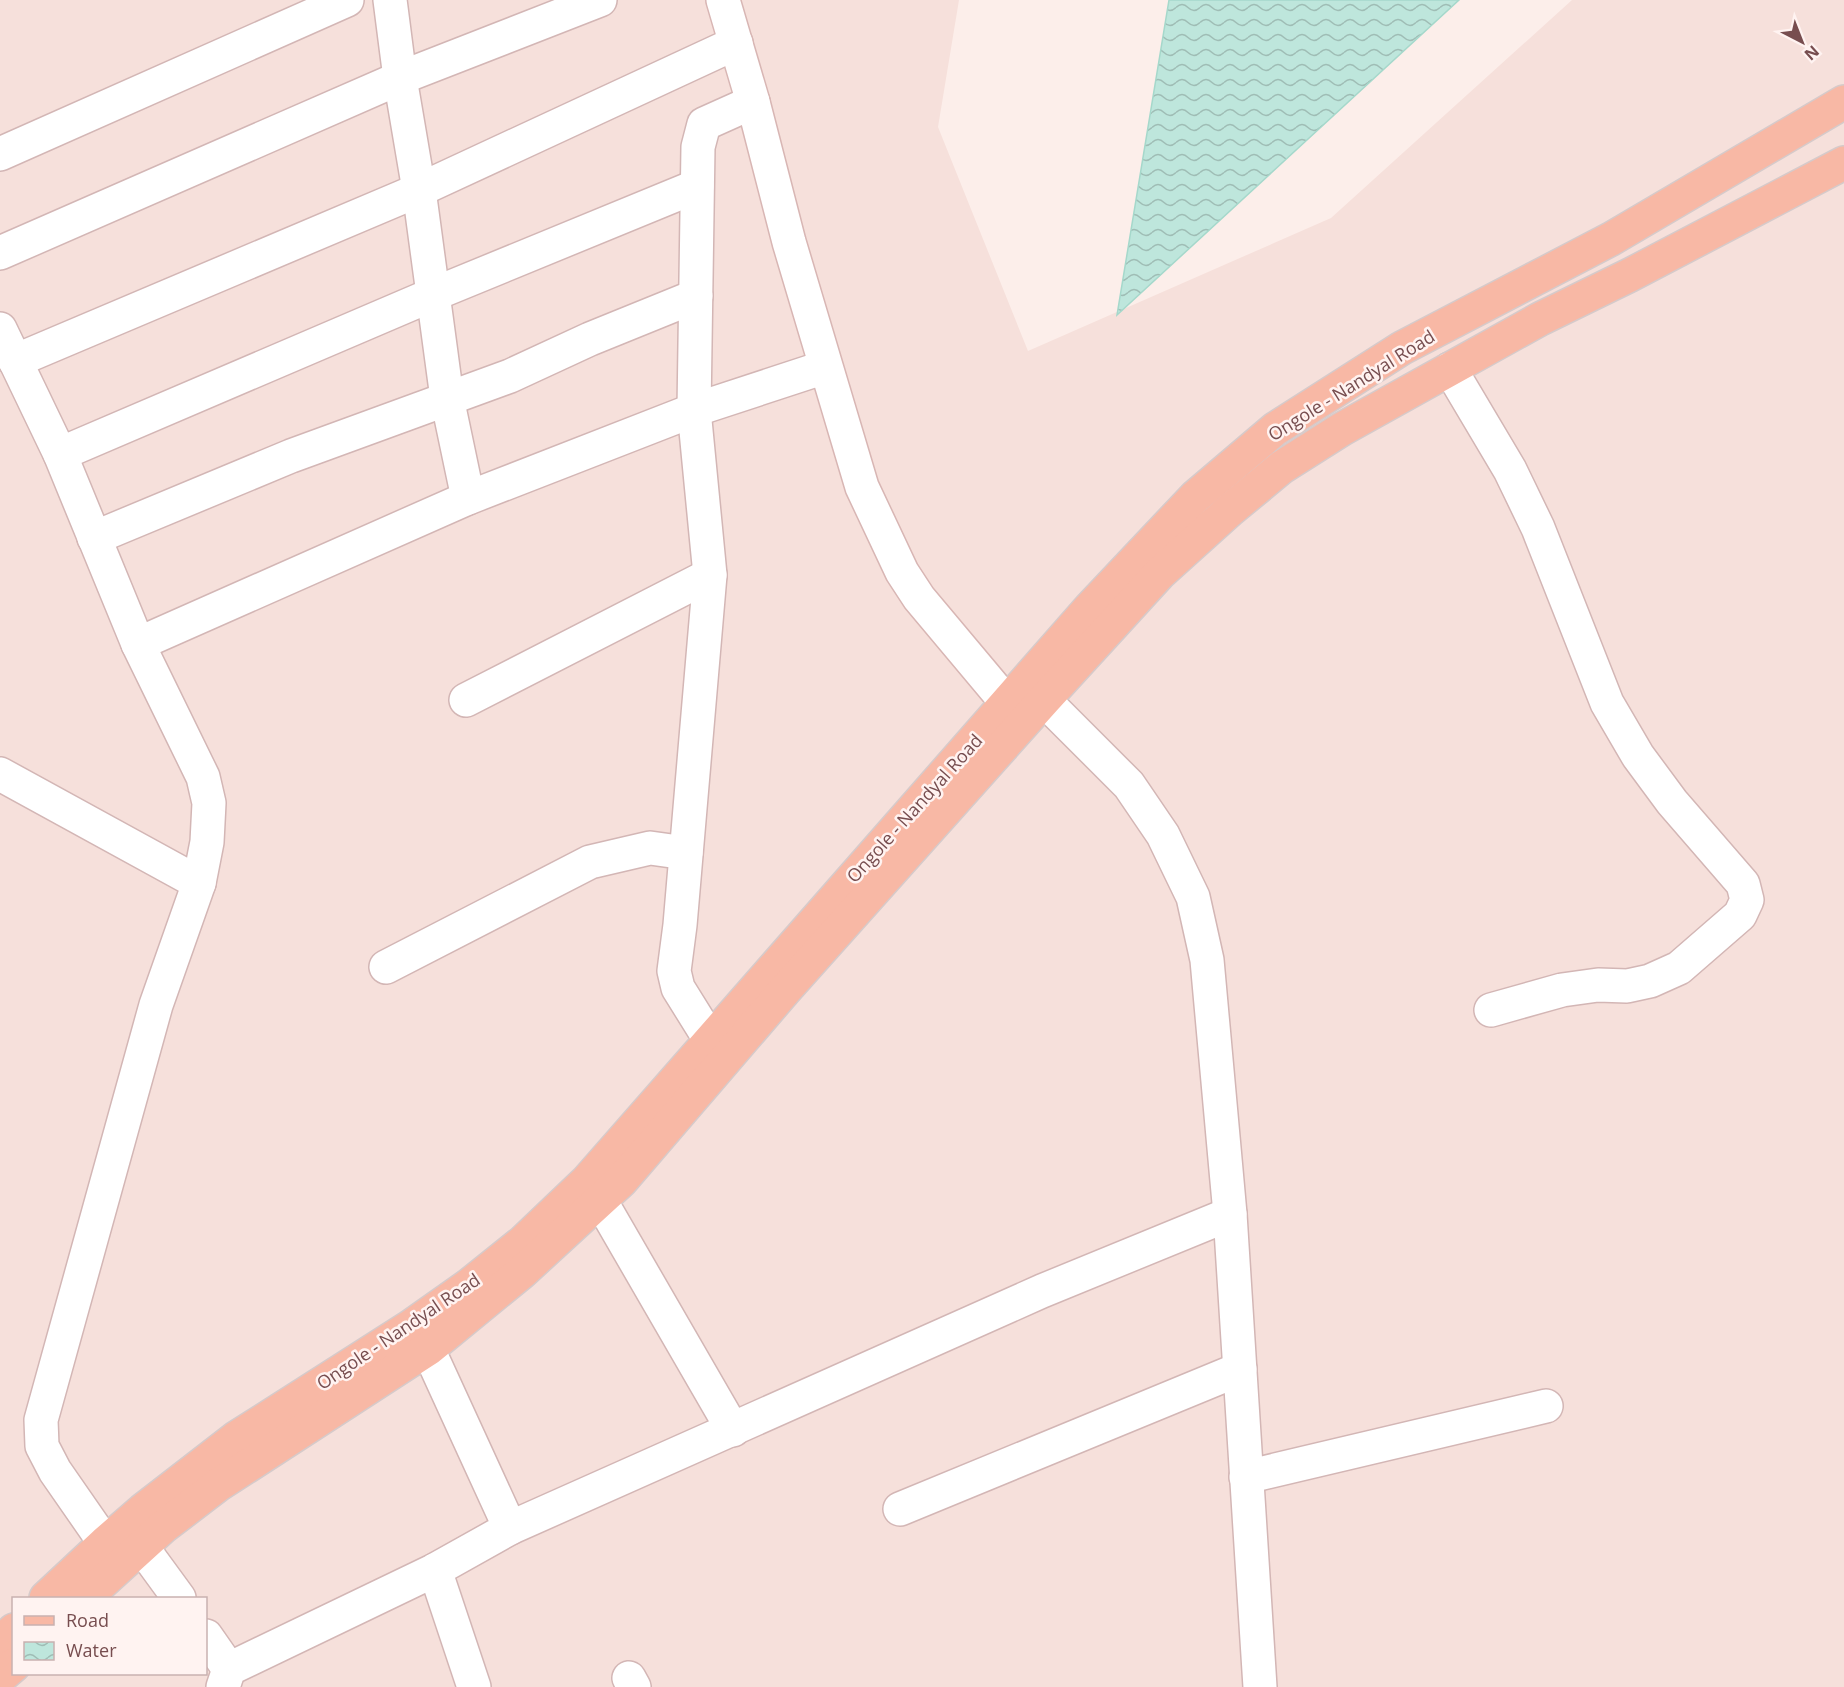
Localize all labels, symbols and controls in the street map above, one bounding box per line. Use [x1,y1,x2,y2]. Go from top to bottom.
north arrow [1772,12,1832,72]
text: N [1800,41,1824,66]
street label: Ongole - Nandyal Road [1263,324,1439,446]
street label: Ongole - Nandyal Road [841,729,987,887]
street label: Ongole - Nandyal Road [312,1267,484,1395]
legend [12,1597,207,1675]
text: Road [66,1608,109,1632]
text: Water [66,1638,117,1662]

